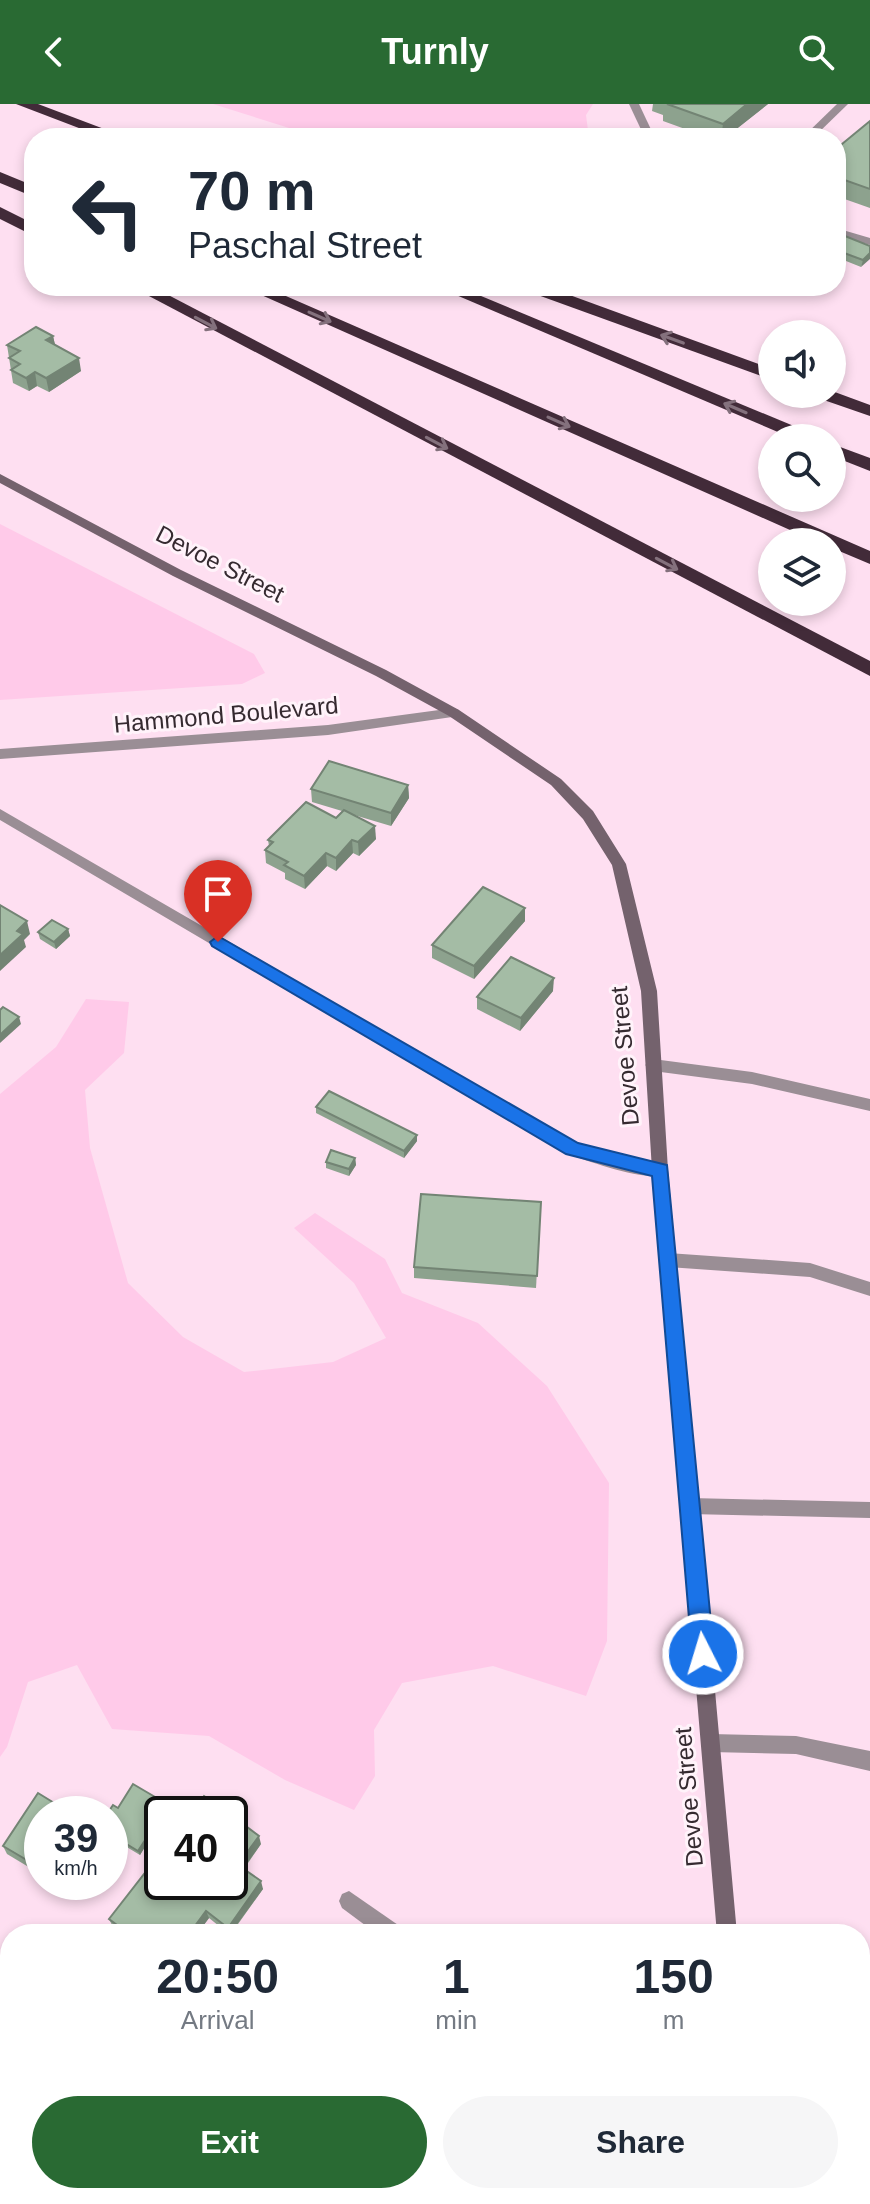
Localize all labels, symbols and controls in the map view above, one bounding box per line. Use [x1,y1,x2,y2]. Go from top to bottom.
icon: back [32,30,76,74]
icon: search [794,30,838,74]
text: Turnly [381,31,489,72]
text: 70 m [188,159,316,222]
icon: left [56,160,160,264]
text: Paschal Street [188,225,422,266]
one-way arrow [308,311,332,326]
one-way arrow [194,315,218,331]
map controls [758,320,846,616]
button: sound [758,320,846,408]
one-way arrow [660,331,685,345]
one-way arrow [723,400,747,414]
one-way arrow [546,415,571,430]
button: search [758,424,846,512]
one-way arrow [424,436,448,452]
street label: Devoe Street [152,520,289,608]
button: layers [758,528,846,616]
one-way arrow [655,556,679,572]
street label: Hammond Boulevard [112,691,339,738]
pin [184,860,252,942]
icon: arrive [196,872,240,916]
street label: Devoe Street [605,985,644,1127]
position arrow [661,1612,745,1696]
street label: Devoe Street [669,1726,708,1868]
speed limit sign: 40 [144,1796,248,1900]
text: 39 [54,1816,98,1860]
text: km/h [54,1857,98,1879]
text: 20:50 [156,1950,279,2003]
text: 1 [443,1950,470,2003]
text: 150 [634,1950,714,2003]
text: Arrival [181,2005,255,2035]
text: min [435,2005,477,2035]
text: m [663,2005,684,2035]
button: Exit [32,2096,427,2188]
button: Share [443,2096,838,2188]

